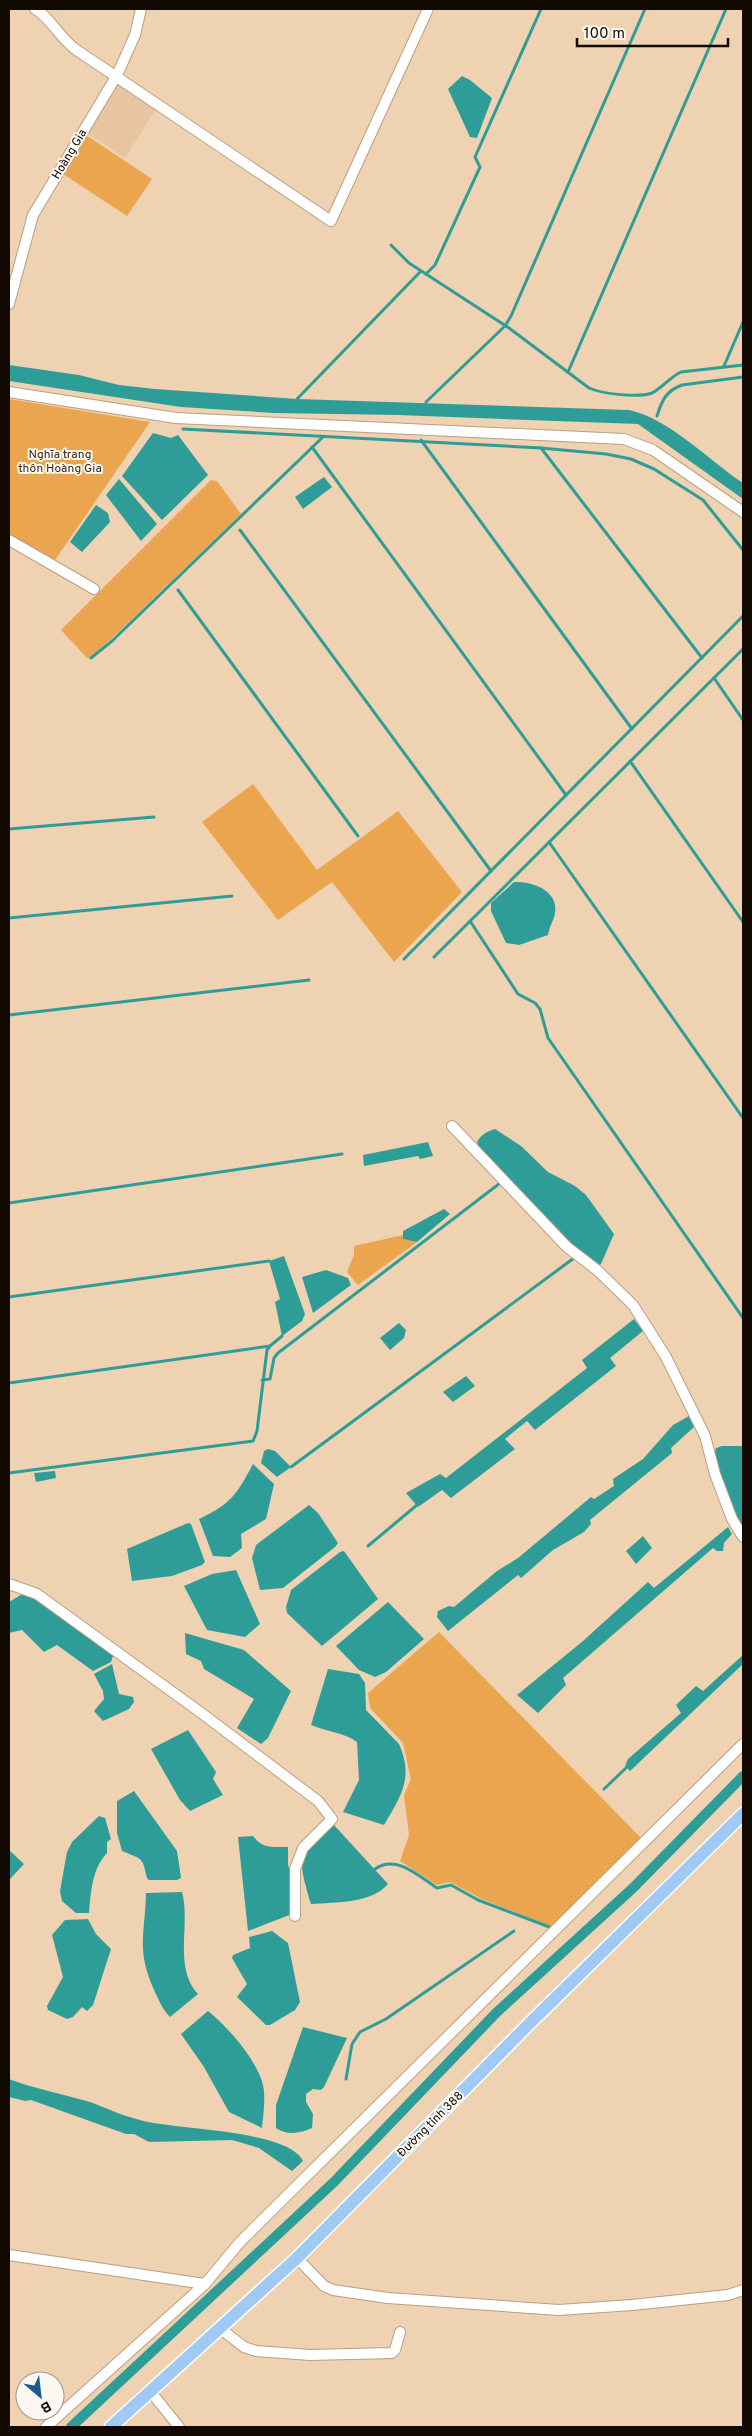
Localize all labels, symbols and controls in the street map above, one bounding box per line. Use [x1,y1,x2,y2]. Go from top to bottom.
scale bar [577,15,728,47]
text: 100 m [584,25,625,44]
street label: Hoàng Gia [49,127,91,183]
park label: Nghĩa trang thôn Hoàng Gia [18,447,102,477]
street label: Đường tỉnh 388 [394,2088,467,2161]
north arrow [15,2371,65,2421]
text: B [37,2396,54,2416]

